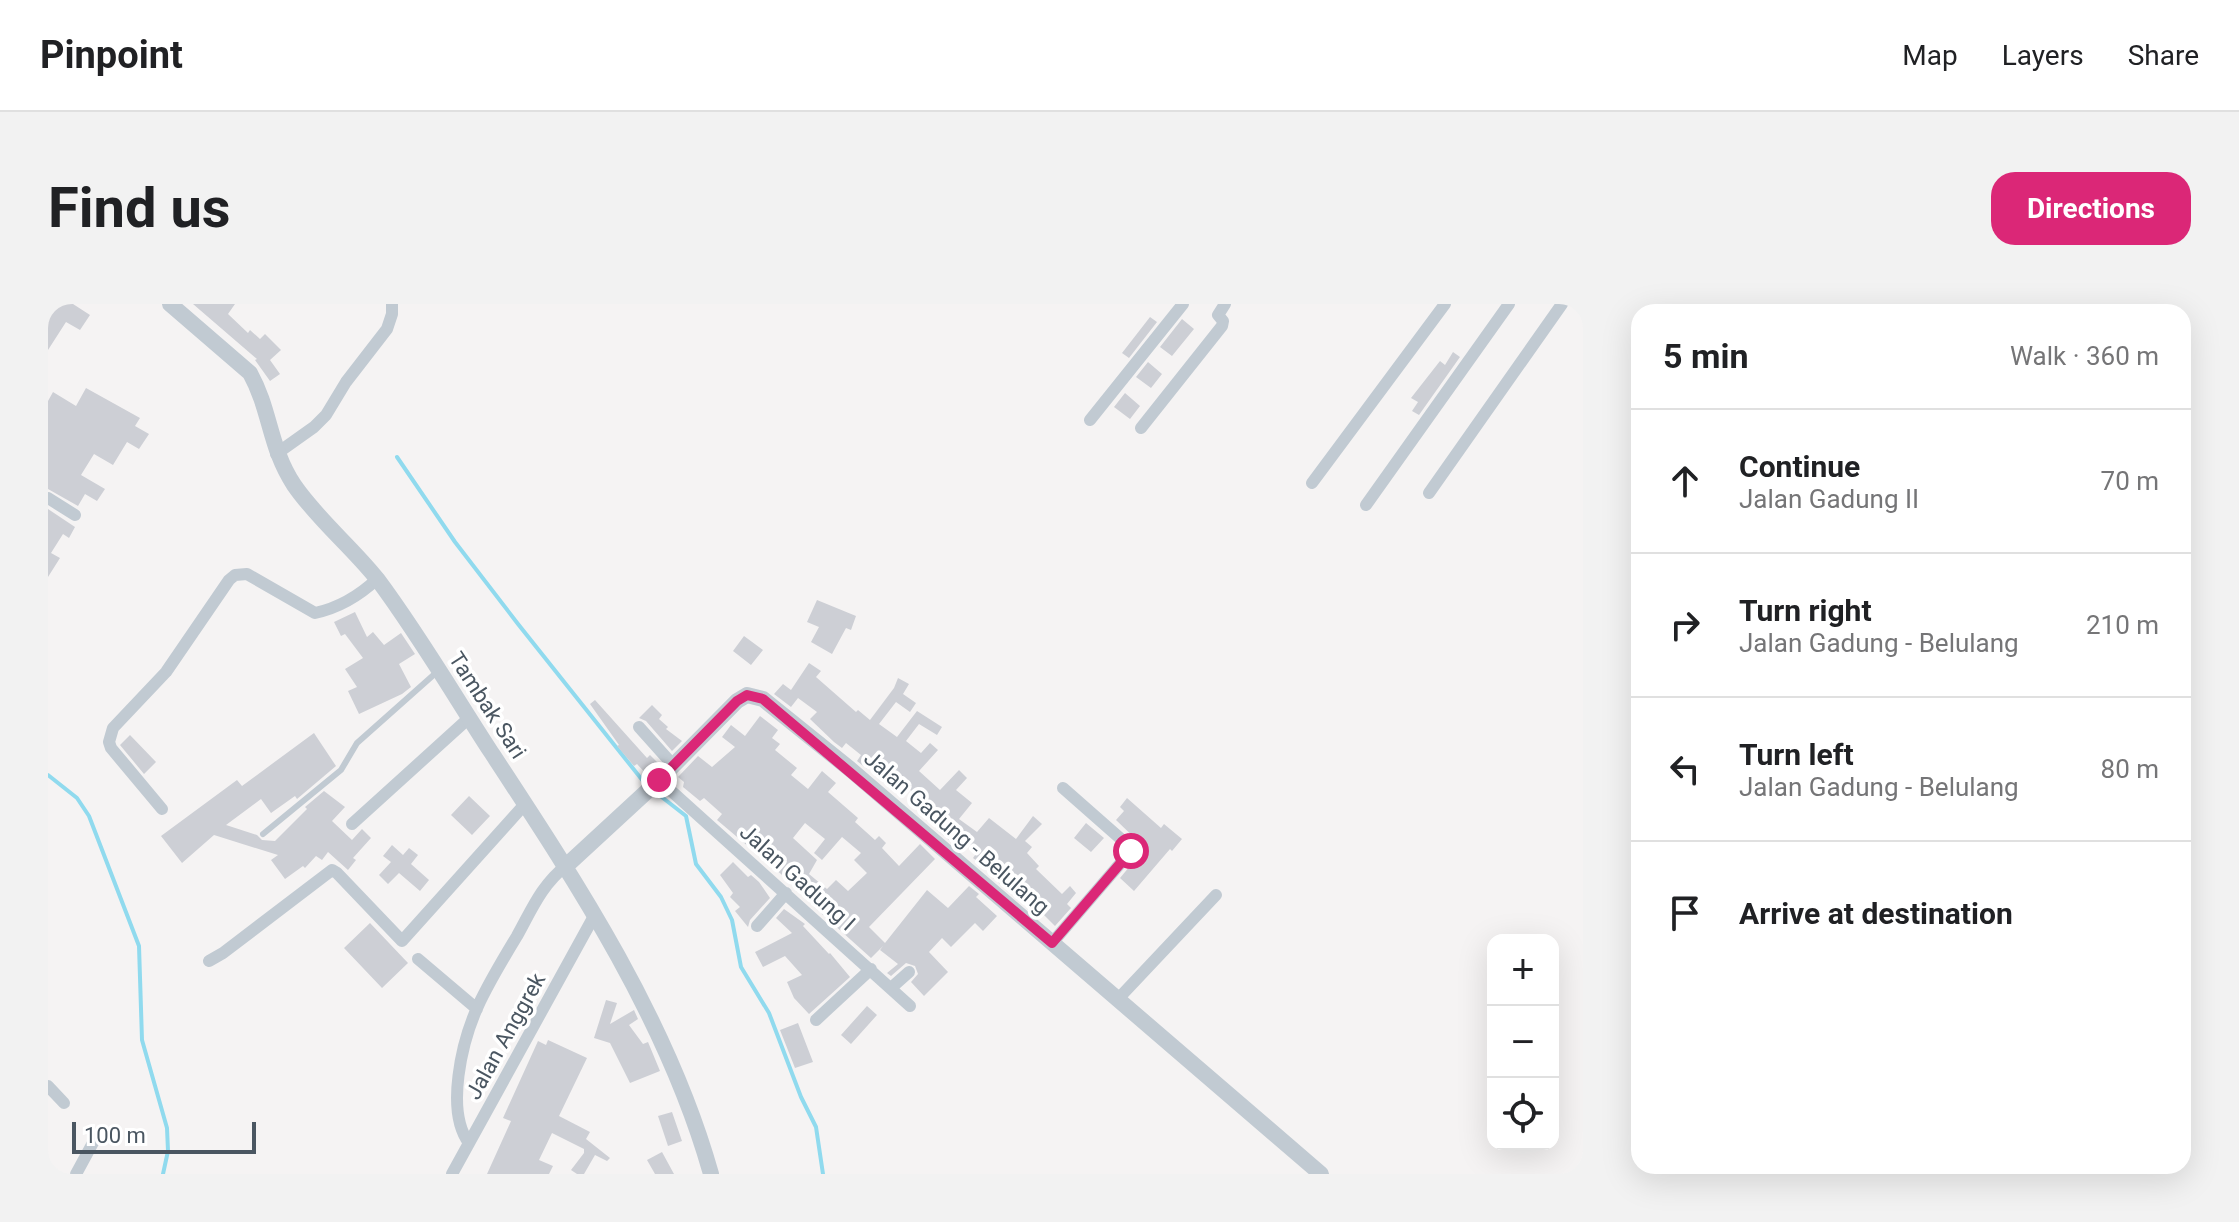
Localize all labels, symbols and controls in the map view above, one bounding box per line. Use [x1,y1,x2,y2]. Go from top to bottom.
text: Pinpoint [40,33,183,77]
text: Map [1902,39,1958,72]
text: Layers [2002,39,2084,72]
text: Share [2128,39,2199,72]
button: Directions [1991,172,2191,245]
text: Find us [48,175,231,241]
text: 5 min [1663,336,1748,376]
text: Walk · 360 m [2010,341,2159,371]
text: Continue [1739,449,1860,484]
icon: ahead [1663,459,1707,503]
text: 70 m [2101,466,2159,496]
text: Jalan Gadung II [1739,484,1919,514]
text: Turn right [1739,593,1872,628]
icon: right [1663,603,1707,647]
text: 210 m [2086,610,2159,640]
text: Jalan Gadung - Belulang [1739,628,2019,658]
street label: Tambak Sari [444,647,531,763]
text: Turn left [1739,737,1854,772]
street label: Jalan Gadung - Belulang [859,745,1054,919]
icon: left [1663,747,1707,791]
text: 80 m [2101,754,2159,784]
route end [641,762,677,798]
text: Jalan Gadung - Belulang [1739,772,2019,802]
street label: Jalan Gadung I [735,819,860,936]
route start [1113,833,1149,869]
icon: arrive [1663,891,1707,935]
text: Arrive at destination [1739,896,2013,931]
map controls [1487,934,1559,1150]
button: + [1487,934,1559,1006]
street label: Jalan Anggrek [460,968,551,1104]
button: − [1487,1006,1559,1078]
button: locate [1487,1078,1559,1150]
scale bar [72,1118,256,1154]
text: 100 m [84,1123,146,1148]

